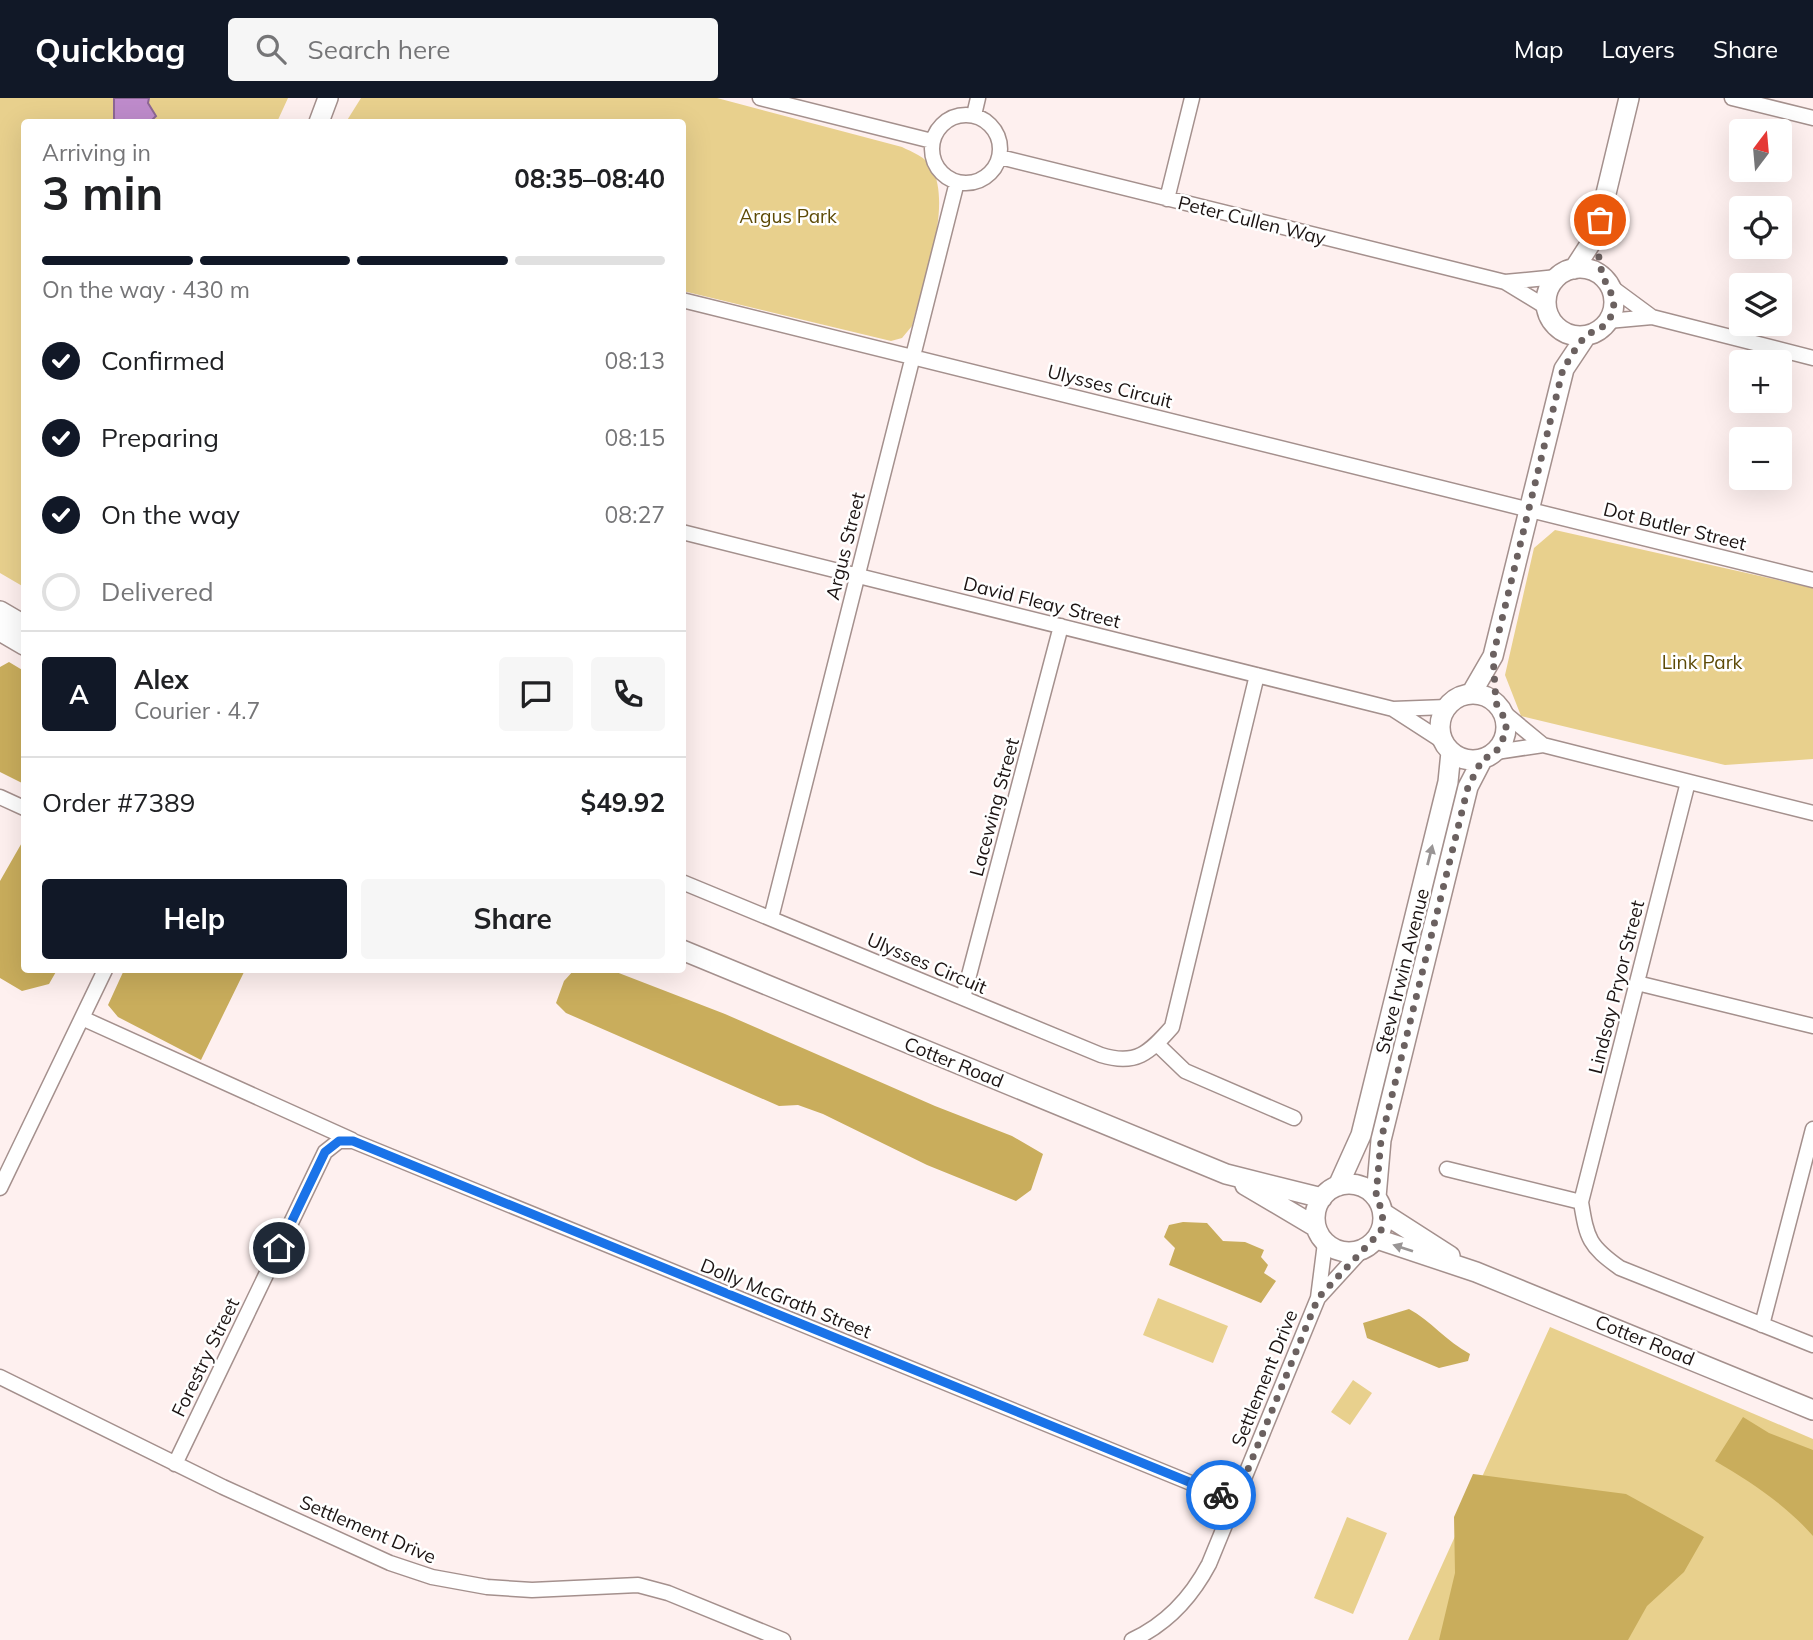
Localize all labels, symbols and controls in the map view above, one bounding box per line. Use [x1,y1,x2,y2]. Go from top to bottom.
search box [228,18,718,81]
text: Quickbag [35,29,186,70]
icon: search [252,30,290,68]
text: Search here [308,33,450,66]
text: Map [1514,34,1563,64]
text: Layers [1601,34,1675,64]
text: Share [1713,34,1778,64]
north arrow [1729,119,1792,182]
map controls [1729,119,1792,490]
text: Arriving in [42,138,151,167]
text: 08:35–08:40 [514,162,665,195]
text: 3 min [42,164,163,222]
street label: Peter Cullen Way [1176,190,1328,250]
pin [1570,190,1630,250]
button: locate [1729,196,1792,259]
icon: bag [1581,201,1619,239]
park label: Argus Park [739,204,837,228]
button: layers [1729,273,1792,336]
text: On the way · 430 m [42,275,250,304]
icon: check [42,342,80,380]
text: Confirmed [101,344,225,377]
text: 08:13 [605,346,665,375]
button: + [1729,350,1792,413]
street label: Ulysses Circuit [1045,359,1175,413]
icon: check [42,419,80,457]
text: Preparing [101,421,219,454]
text: 08:15 [605,423,665,452]
button: − [1729,427,1792,490]
street label: Argus Street [820,489,870,602]
icon: check [42,496,80,534]
street label: Dot Butler Street [1601,497,1749,555]
text: On the way [101,498,240,531]
text: 08:27 [605,500,665,529]
street label: David Fleay Street [961,571,1123,633]
text: Delivered [101,575,214,608]
park label: Link Park [1662,650,1743,674]
button: chat [499,657,573,731]
button: phone [591,657,665,731]
text: Alex [134,663,189,696]
text: A [69,678,89,711]
text: Courier · 4.7 [134,696,260,725]
street label: Lacewing Street [964,735,1024,879]
text: Order #7389 [42,786,195,819]
text: $49.92 [581,786,665,819]
one-way arrow [1425,844,1436,866]
button: Help [42,879,347,959]
button: Share [361,879,665,959]
street label: Steve Irwin Avenue [1370,886,1434,1056]
street label: Lindsay Pryor Street [1583,897,1649,1076]
street label: Ulysses Circuit [864,927,991,999]
street label: Cotter Road [901,1031,1007,1093]
pin [249,1218,309,1278]
icon: home [260,1229,298,1267]
one-way arrow [1393,1242,1414,1253]
street label: Dolly McGrath Street [697,1253,875,1343]
street label: Forestry Street [166,1293,244,1420]
street label: Settlement Drive [1226,1306,1302,1450]
street label: Cotter Road [1592,1309,1698,1371]
courier [1186,1460,1256,1530]
icon: bike [1202,1476,1240,1514]
street label: Settlement Drive [296,1489,440,1569]

